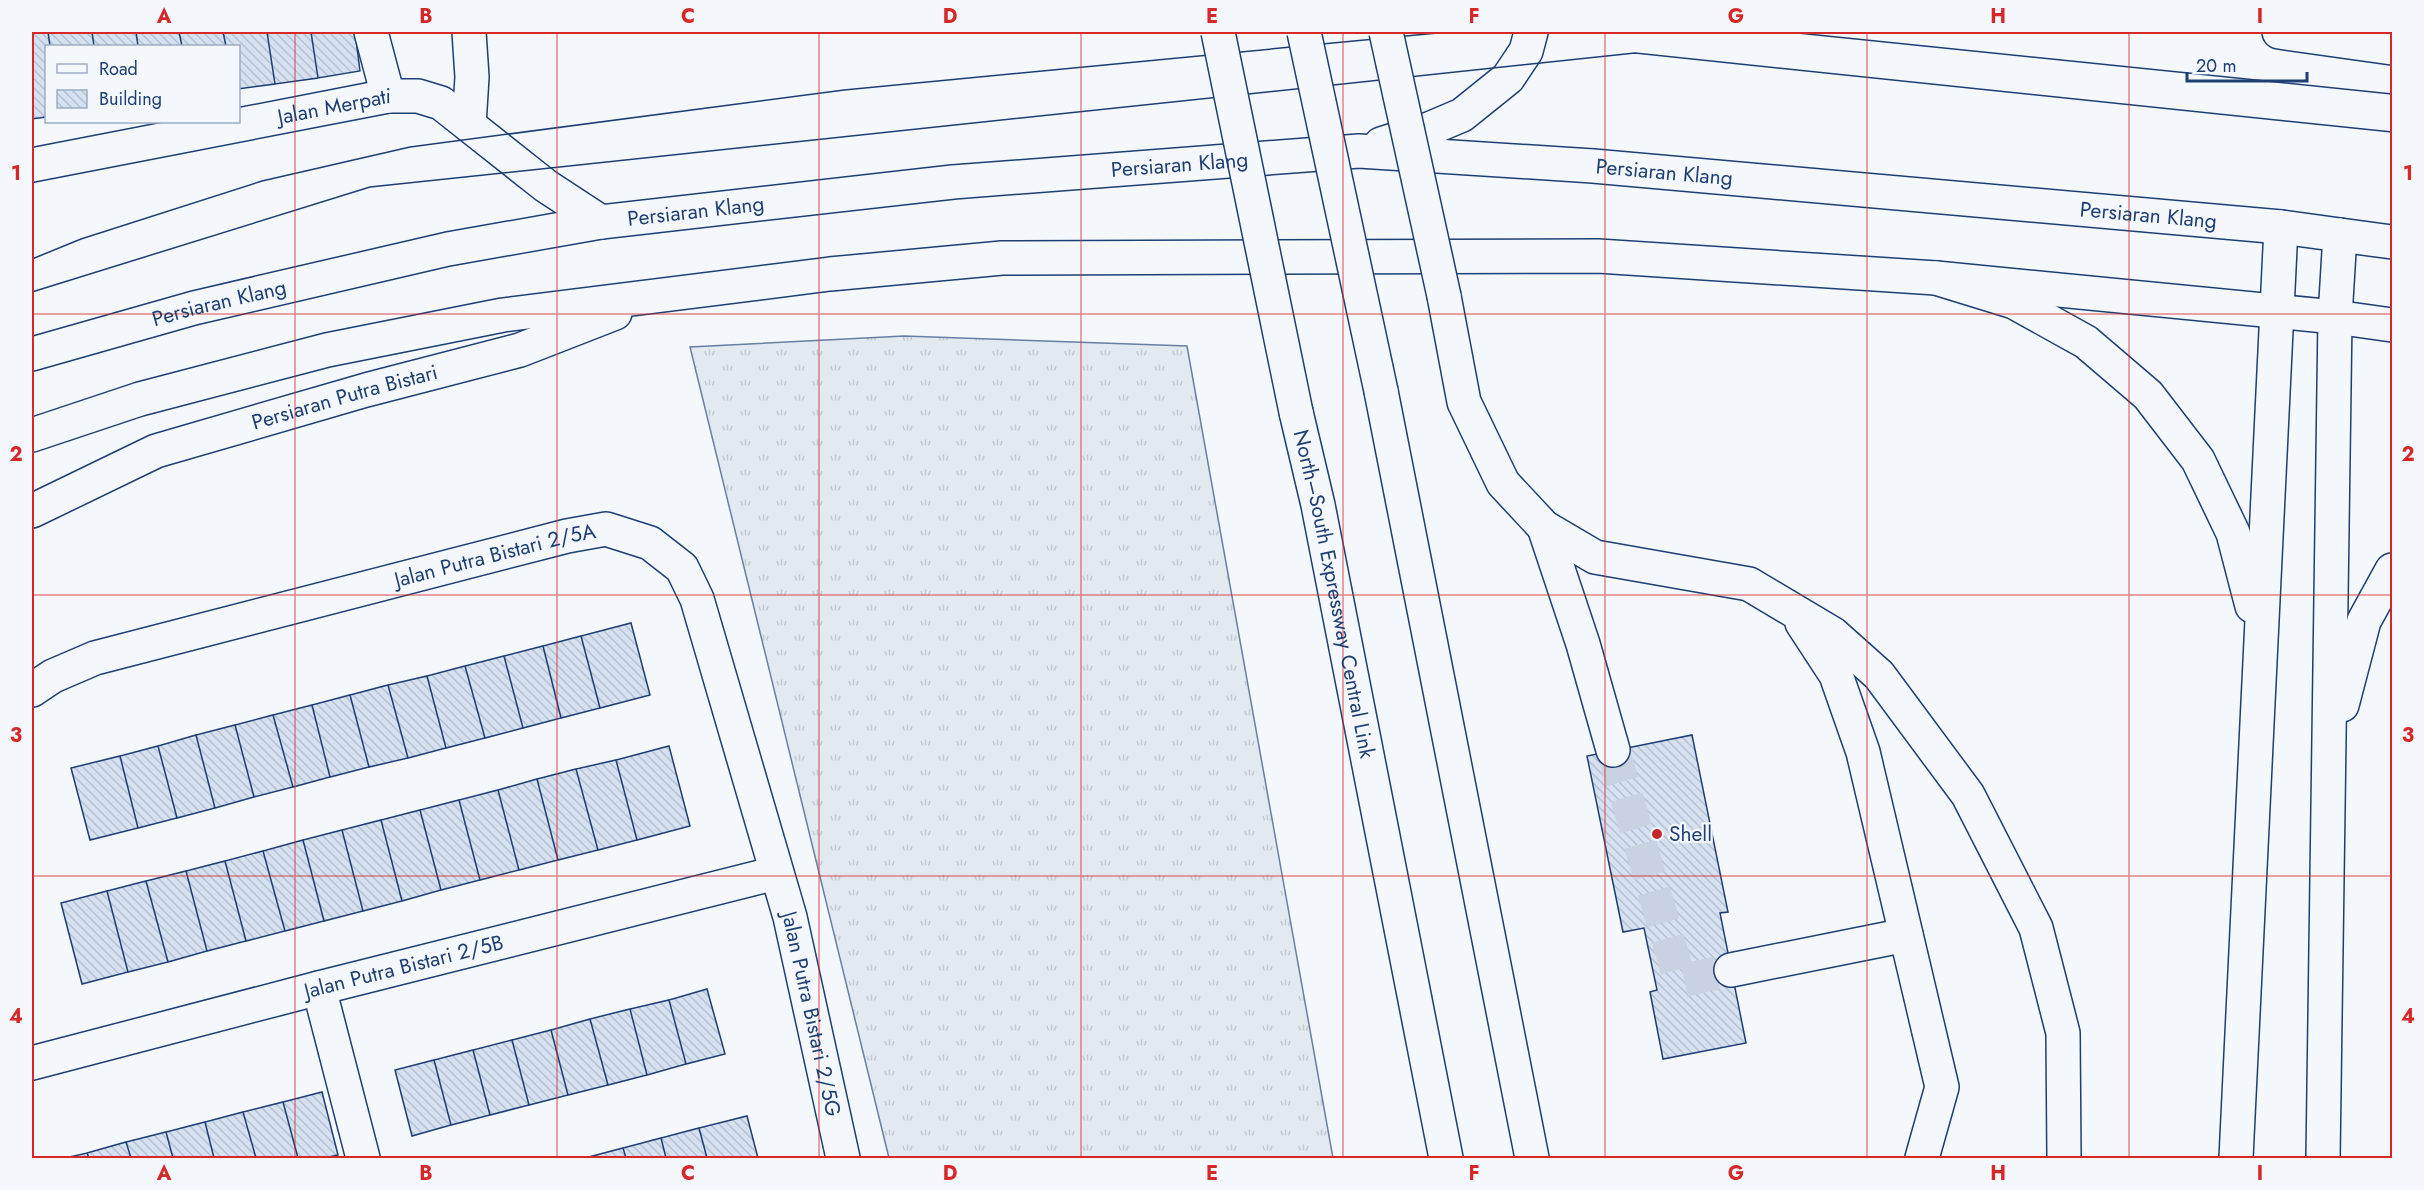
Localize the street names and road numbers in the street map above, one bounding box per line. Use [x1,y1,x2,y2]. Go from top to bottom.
street label: Jalan Merpati [272,81,391,133]
street label: Persiaran Klang [1110,145,1249,185]
street label: Persiaran Klang [1594,151,1734,193]
street label: Persiaran Klang [626,189,766,234]
street label: Persiaran Klang [2079,194,2218,236]
street label: Persiaran Klang [148,272,289,334]
street label: Persiaran Putra Bistari [248,357,441,437]
street label: North–South Expressway Central Link [1286,427,1382,762]
street label: Jalan Putra Bistari 2/5A [388,516,598,596]
street label: Jalan Putra Bistari 2/5G [773,905,848,1119]
street label: Jalan Putra Bistari 2/5B [298,927,506,1007]

